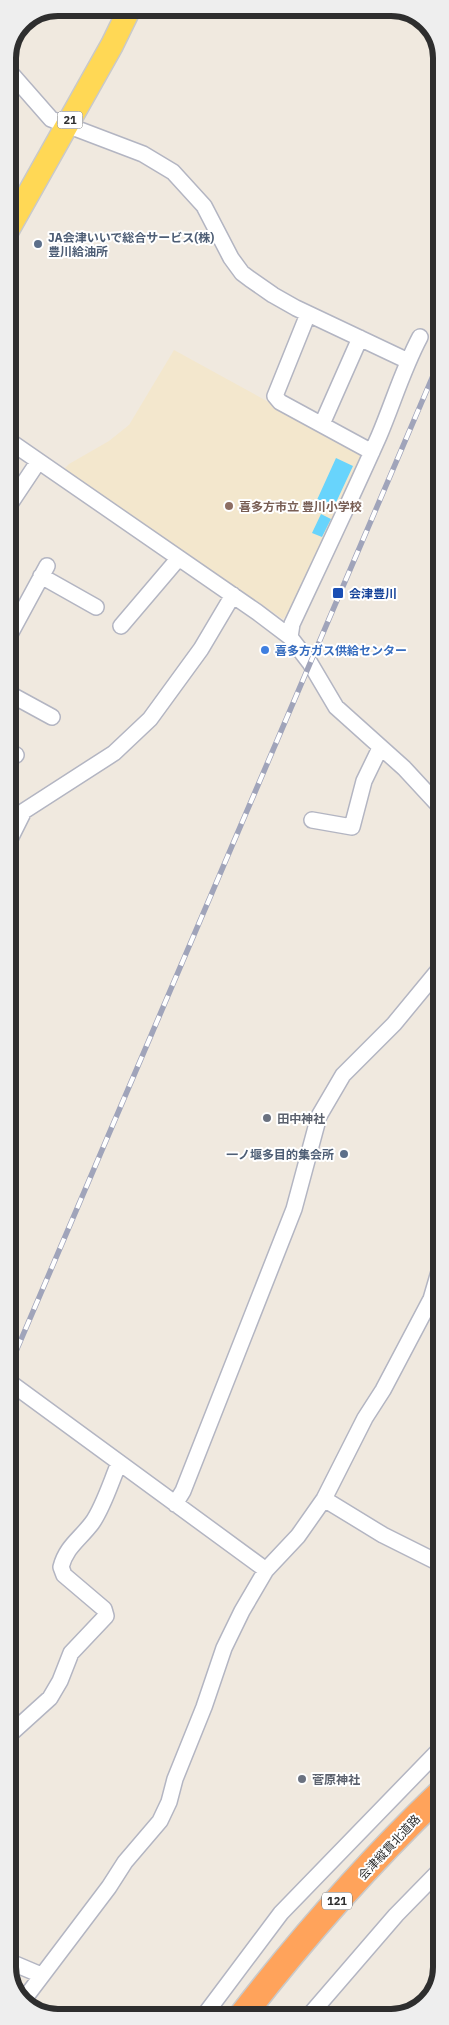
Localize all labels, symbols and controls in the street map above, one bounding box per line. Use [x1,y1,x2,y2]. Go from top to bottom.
road number: 21 [58,112,82,128]
place label: JA会津いいで総合サービス(株) 豊川給油所 [48,230,214,259]
marker: JA会津いいで総合サービス(株) 豊川給油所 [32,238,44,250]
place label: 喜多方市立 豊川小学校 [239,499,362,514]
marker: 喜多方市立 豊川小学校 [223,500,235,512]
marker: 会津豊川 [331,586,345,600]
place label: 会津豊川 [349,586,397,601]
place label: 喜多方ガス供給センター [275,643,407,658]
marker: 喜多方ガス供給センター [259,644,271,656]
place label: 田中神社 [277,1111,325,1126]
marker: 田中神社 [261,1112,273,1124]
place label: 一ノ堰多目的集会所 [226,1147,334,1162]
marker: 一ノ堰多目的集会所 [338,1148,350,1160]
place label: 菅原神社 [312,1772,360,1787]
marker: 菅原神社 [296,1773,308,1785]
street label: 会津縦貫北道路 [355,1811,423,1883]
road number: 121 [322,1892,352,1910]

